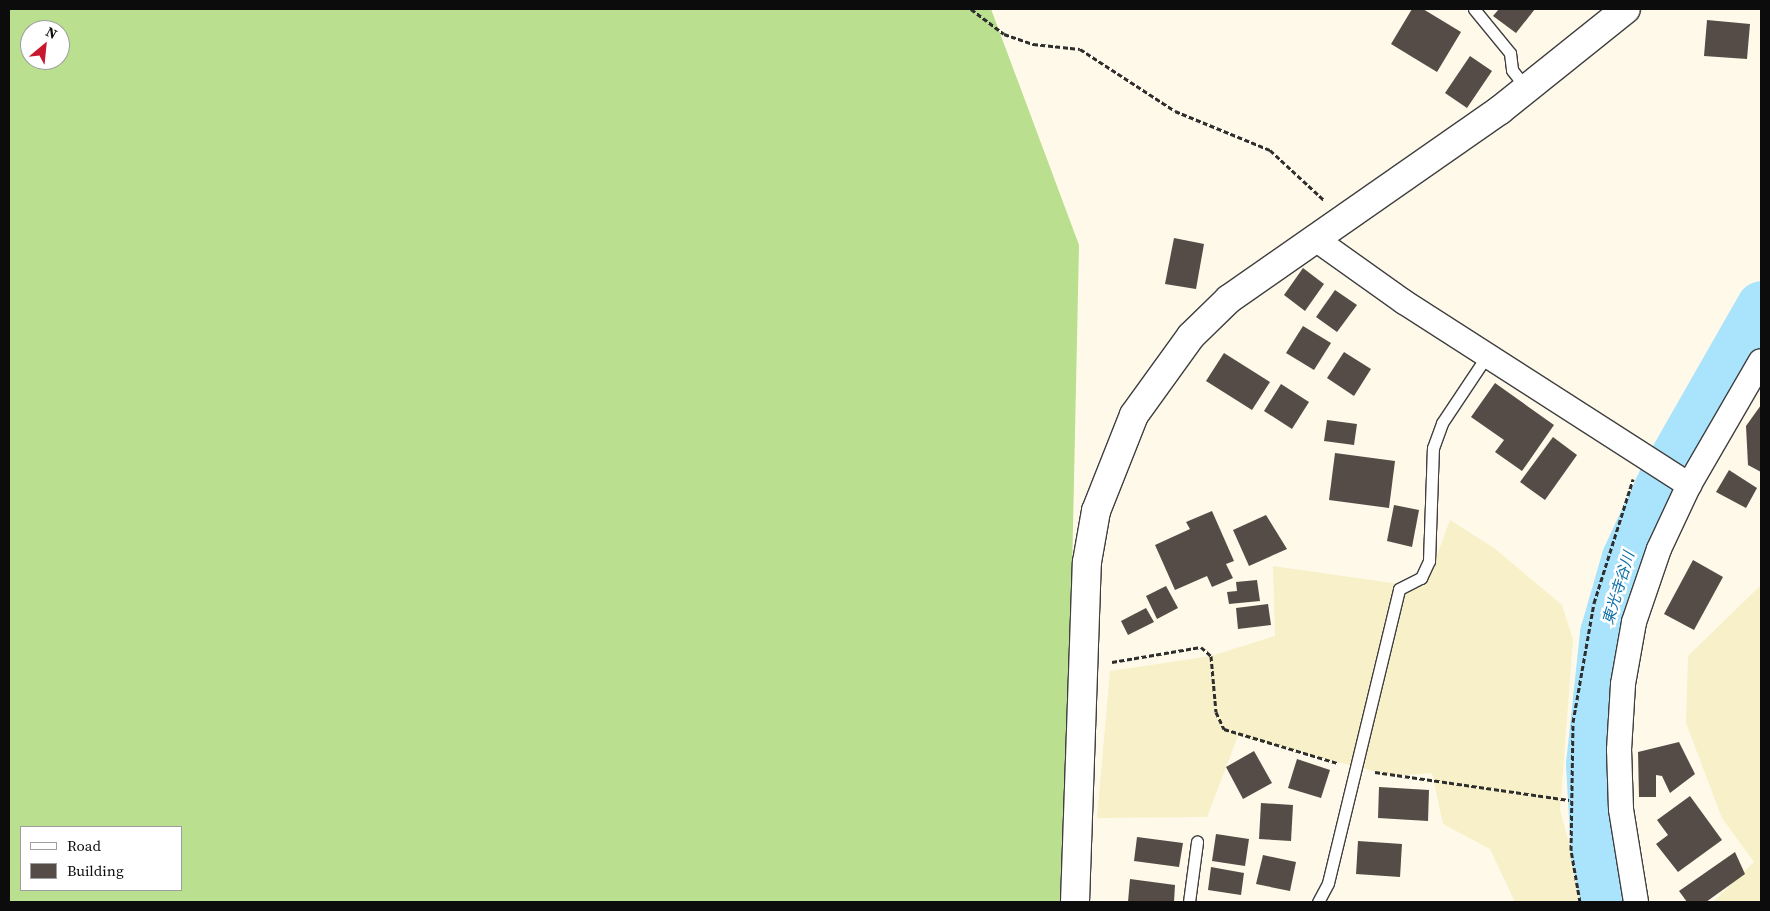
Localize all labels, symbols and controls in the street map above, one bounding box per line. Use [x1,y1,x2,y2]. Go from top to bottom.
north arrow [20,20,70,70]
text: N [42,21,61,44]
water label: 東光寺谷川 [1598,550,1638,626]
legend [20,826,182,891]
text: Road [67,835,101,856]
text: Building [67,860,124,881]

